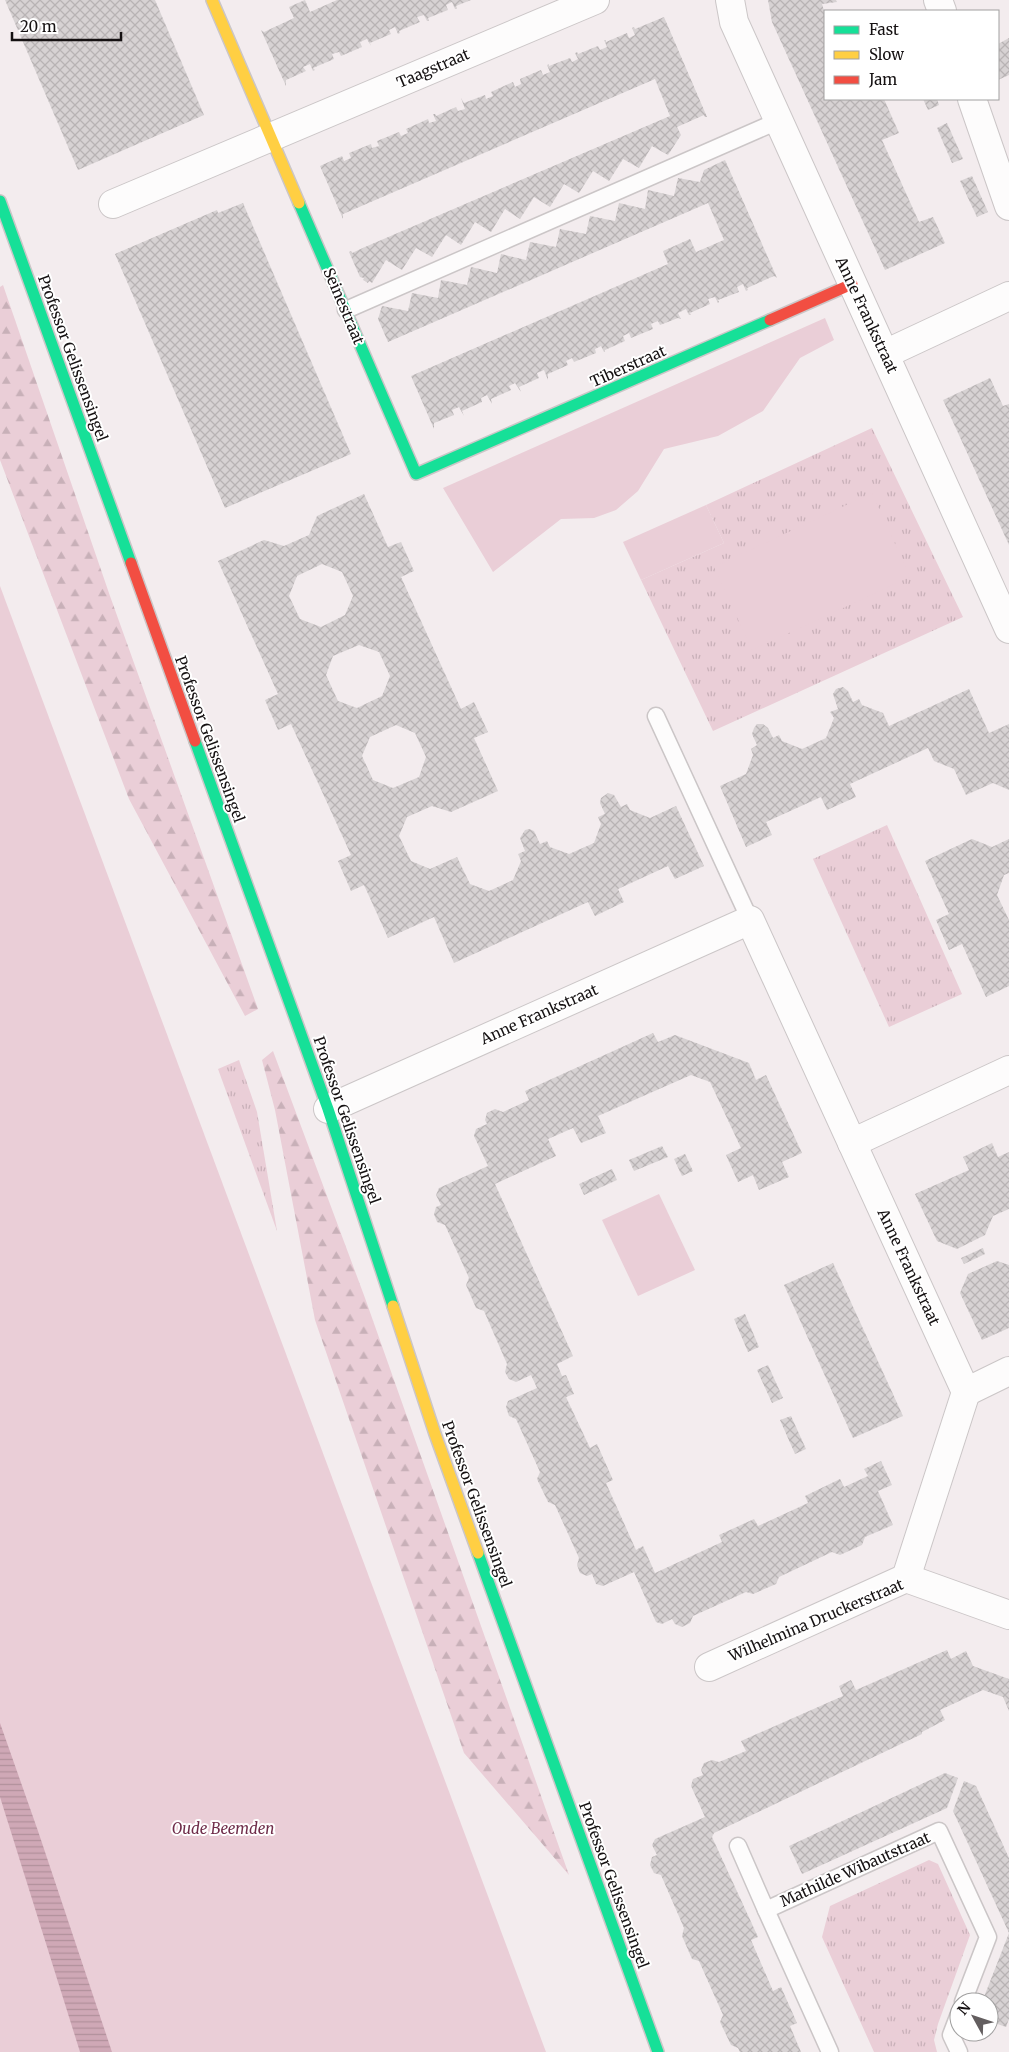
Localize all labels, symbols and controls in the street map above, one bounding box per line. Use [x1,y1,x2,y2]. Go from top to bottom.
scale bar [12,10,121,42]
legend [824,10,999,100]
text: 20 m [20,17,57,36]
text: Fast [869,20,899,39]
street label: Taagstraat [394,44,472,92]
text: Slow [869,45,904,64]
text: Jam [868,70,897,89]
street label: Anne Frankstraat [831,253,902,376]
street label: Seinestraat [319,265,369,347]
street label: Professor Gelissensingel [34,272,112,444]
street label: Tiberstraat [587,341,669,391]
street label: Professor Gelissensingel [171,653,249,825]
street label: Anne Frankstraat [476,980,601,1049]
street label: Professor Gelissensingel [309,1034,385,1207]
street label: Anne Frankstraat [873,1205,944,1328]
street label: Professor Gelissensingel [438,1418,516,1590]
street label: Wilhelmina Druckerstraat [725,1574,906,1666]
street label: Professor Gelissensingel [575,1799,653,1971]
park label: Oude Beemden [172,1819,274,1838]
street label: Mathilde Wibautstraat [777,1827,933,1911]
north arrow [949,1992,999,2042]
text: N [954,1999,974,2019]

